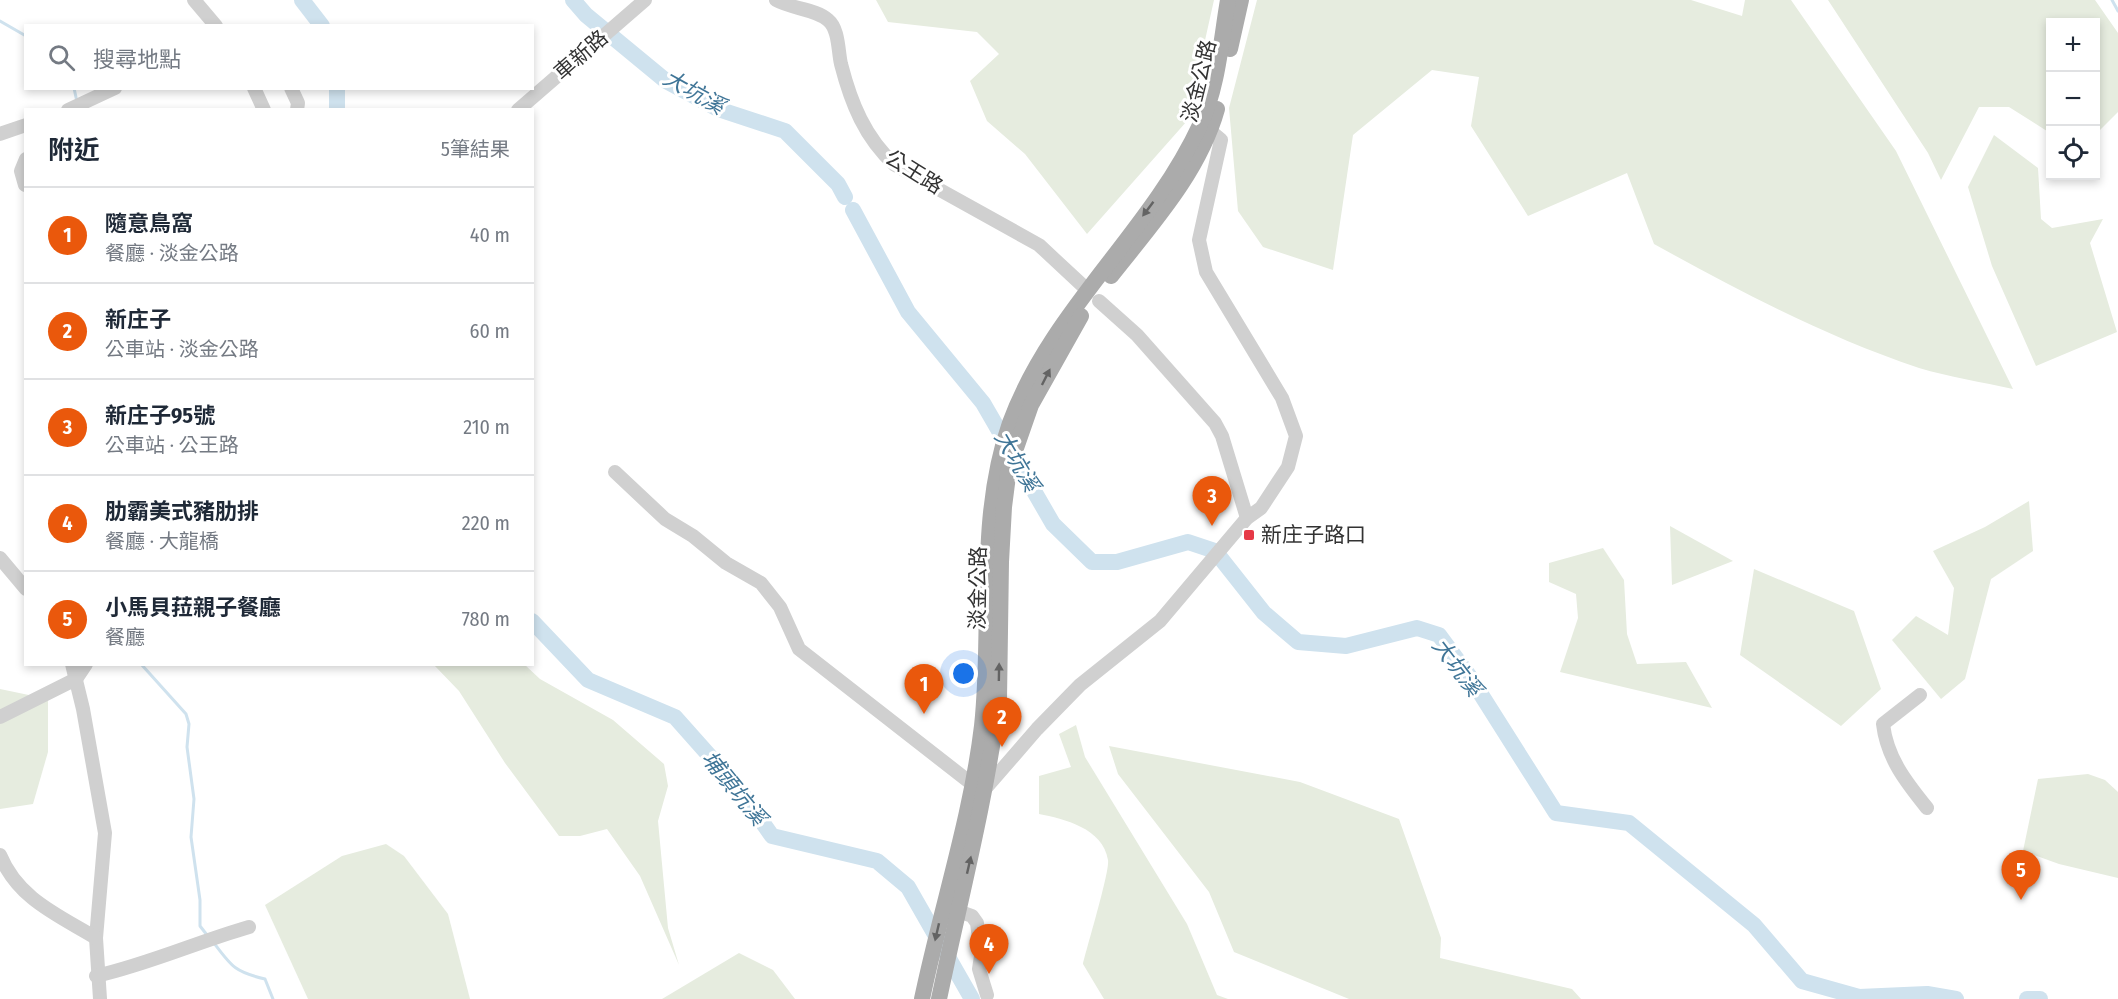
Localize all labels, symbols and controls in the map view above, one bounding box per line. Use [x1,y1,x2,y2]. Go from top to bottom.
map controls [2046,18,2100,180]
button: + [2046,18,2100,72]
search box [24,24,534,90]
street label: 車新路 [549,25,613,85]
street label: 淡金公路 [1176,37,1222,125]
icon: search [45,41,78,74]
text: 搜尋地點 [93,46,181,73]
water label: 大坑溪 [659,64,732,121]
button: − [2046,72,2100,126]
button: locate [2046,126,2100,180]
text: 附近 [48,135,100,166]
text: 5筆結果 [441,137,510,161]
street label: 公王路 [880,144,948,200]
one-way arrow [1142,200,1154,216]
text: 隨意鳥窩 [105,210,193,237]
text: 1 [63,223,72,247]
text: 40 m [470,223,510,247]
text: 餐廳 · 淡金公路 [105,241,239,265]
text: 新庄子 [105,306,171,333]
text: 2 [63,319,72,343]
text: 60 m [470,319,510,343]
text: 公車站 · 淡金公路 [105,337,259,361]
one-way arrow [1041,368,1051,385]
text: 新庄子95號 [105,402,215,429]
text: 3 [63,415,72,439]
text: 210 m [463,415,510,439]
water label: 大坑溪 [989,426,1047,499]
text: 公車站 · 公王路 [105,433,239,457]
pin: 3 [1192,476,1232,526]
text: 肋霸美式豬肋排 [105,498,259,525]
text: 4 [62,511,73,535]
text: 220 m [462,511,510,535]
place label: 新庄子路口 [1261,522,1366,548]
marker: 新庄子路口 [1242,528,1256,542]
text: 餐廳 · 大龍橋 [105,529,219,553]
street label: 淡金公路 [964,546,992,630]
text: 小馬貝菈親子餐廳 [105,594,281,621]
text: 5 [63,607,72,631]
text: 780 m [462,607,510,631]
text: 餐廳 [105,625,145,649]
water label: 大坑溪 [1426,633,1489,704]
your location [949,659,978,688]
one-way arrow [995,663,1004,682]
pin: 1 [904,664,944,714]
pin: 2 [982,698,1022,747]
water label: 埔頭坑溪 [696,745,774,833]
pin: 5 [2002,850,2040,900]
one-way arrow [964,855,974,874]
one-way arrow [931,923,941,941]
pin: 4 [970,924,1008,974]

